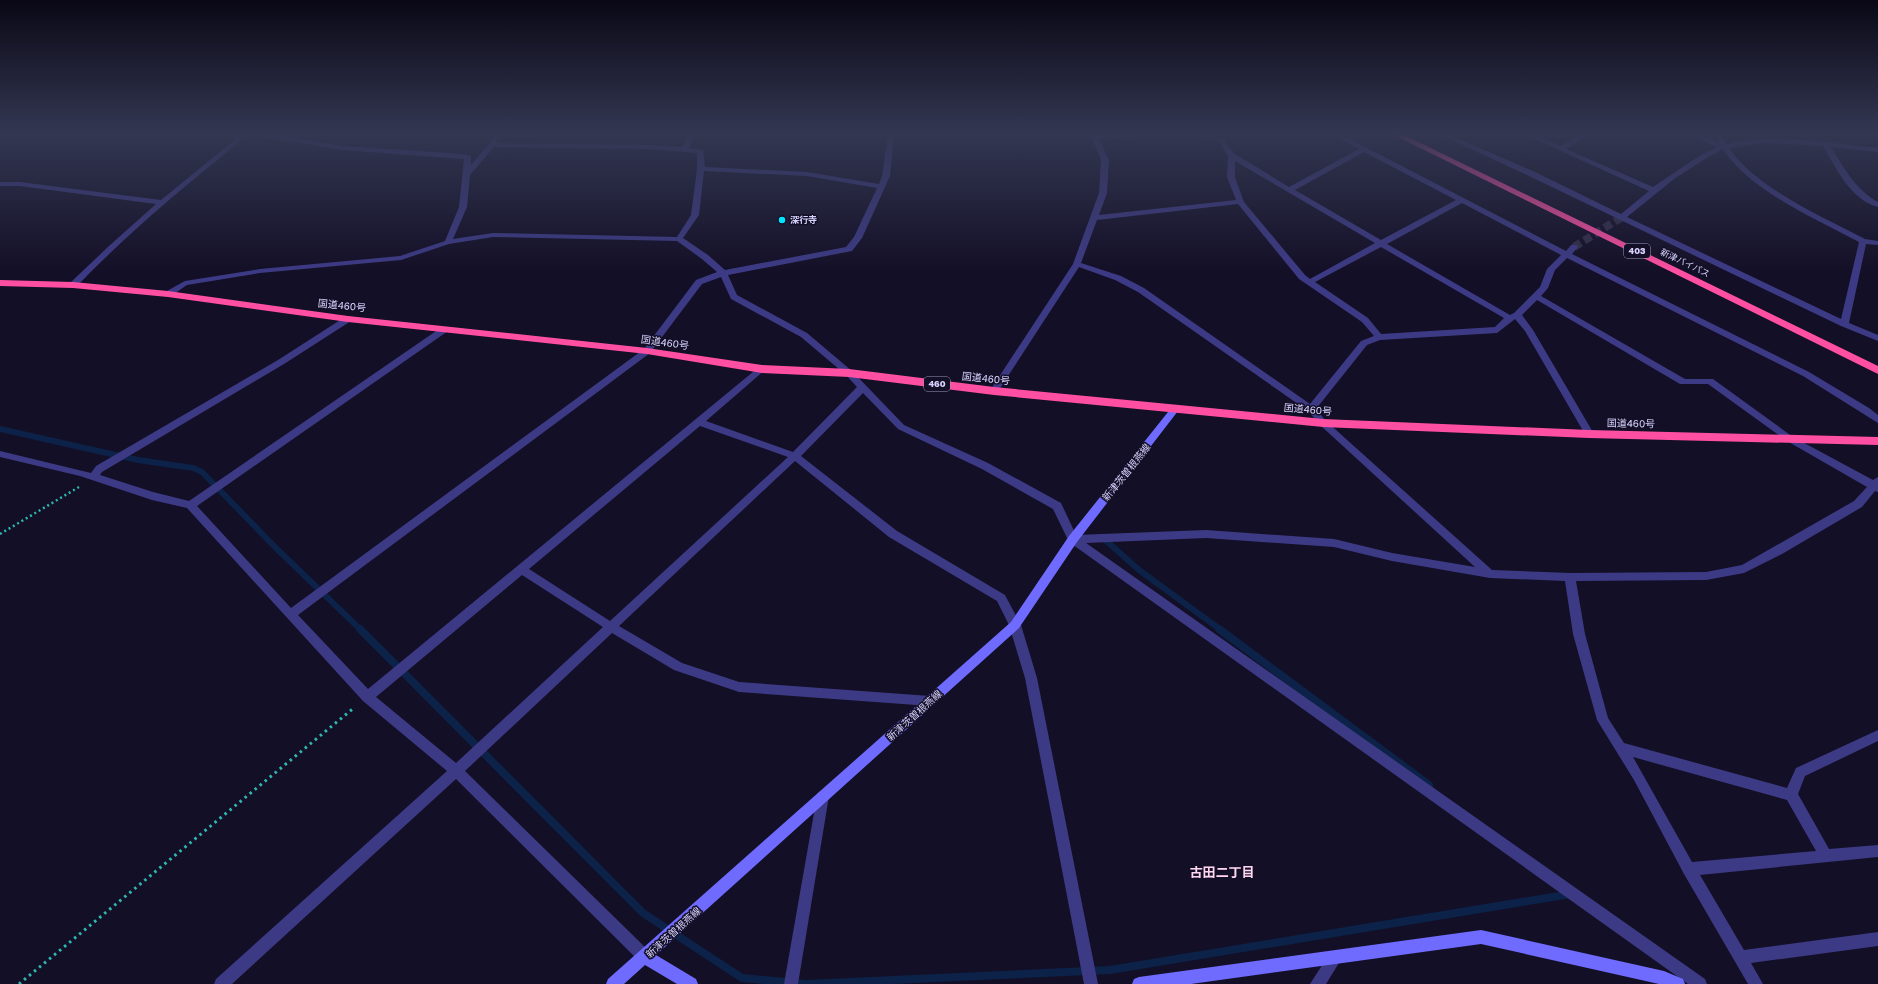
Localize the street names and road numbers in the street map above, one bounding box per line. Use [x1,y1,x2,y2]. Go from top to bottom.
road number: 403 [1624,244,1650,258]
street label: 新津バイパス [1659,246,1712,279]
street label: 国道460号 [317,297,367,313]
street label: 国道460号 [640,333,690,351]
street label: 国道460号 [961,370,1011,386]
road number: 460 [924,377,950,391]
street label: 国道460号 [1283,401,1333,417]
street label: 国道460号 [1607,417,1655,429]
street label: 新津茨曽根燕線 [1099,441,1153,503]
street label: 新津茨曽根燕線 [884,687,944,743]
street label: 新津茨曽根燕線 [643,904,703,960]

